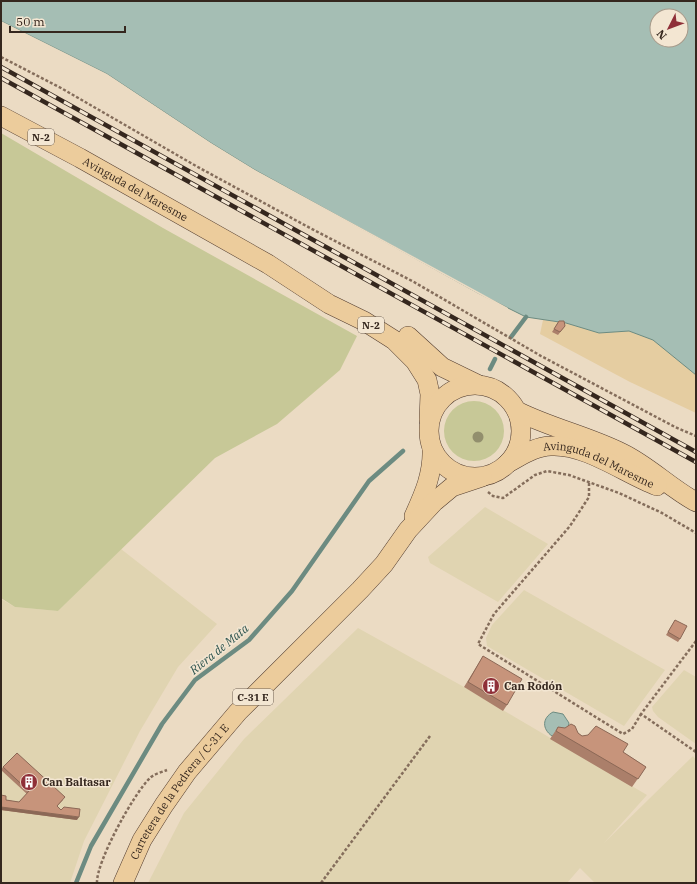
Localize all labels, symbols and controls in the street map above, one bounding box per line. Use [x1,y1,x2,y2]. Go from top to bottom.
scale bar [10,8,125,34]
north arrow [649,8,689,48]
text: 50 m [16,14,45,29]
text: N [653,27,670,43]
road number: N-2 [28,129,54,145]
street label: Avinguda del Maresme [80,154,190,224]
road number: N-2 [358,317,384,333]
street label: Avinguda del Maresme [542,439,656,491]
water label: Riera de Mata [186,620,252,678]
building icon: Can Rodón [481,676,501,696]
place label: Can Rodón [504,679,562,693]
road number: C-31 E [233,689,273,705]
street label: Carretera de la Pedrera / C-31 E [127,721,232,862]
building icon: Can Baltasar [19,772,39,792]
place label: Can Baltasar [42,775,111,789]

